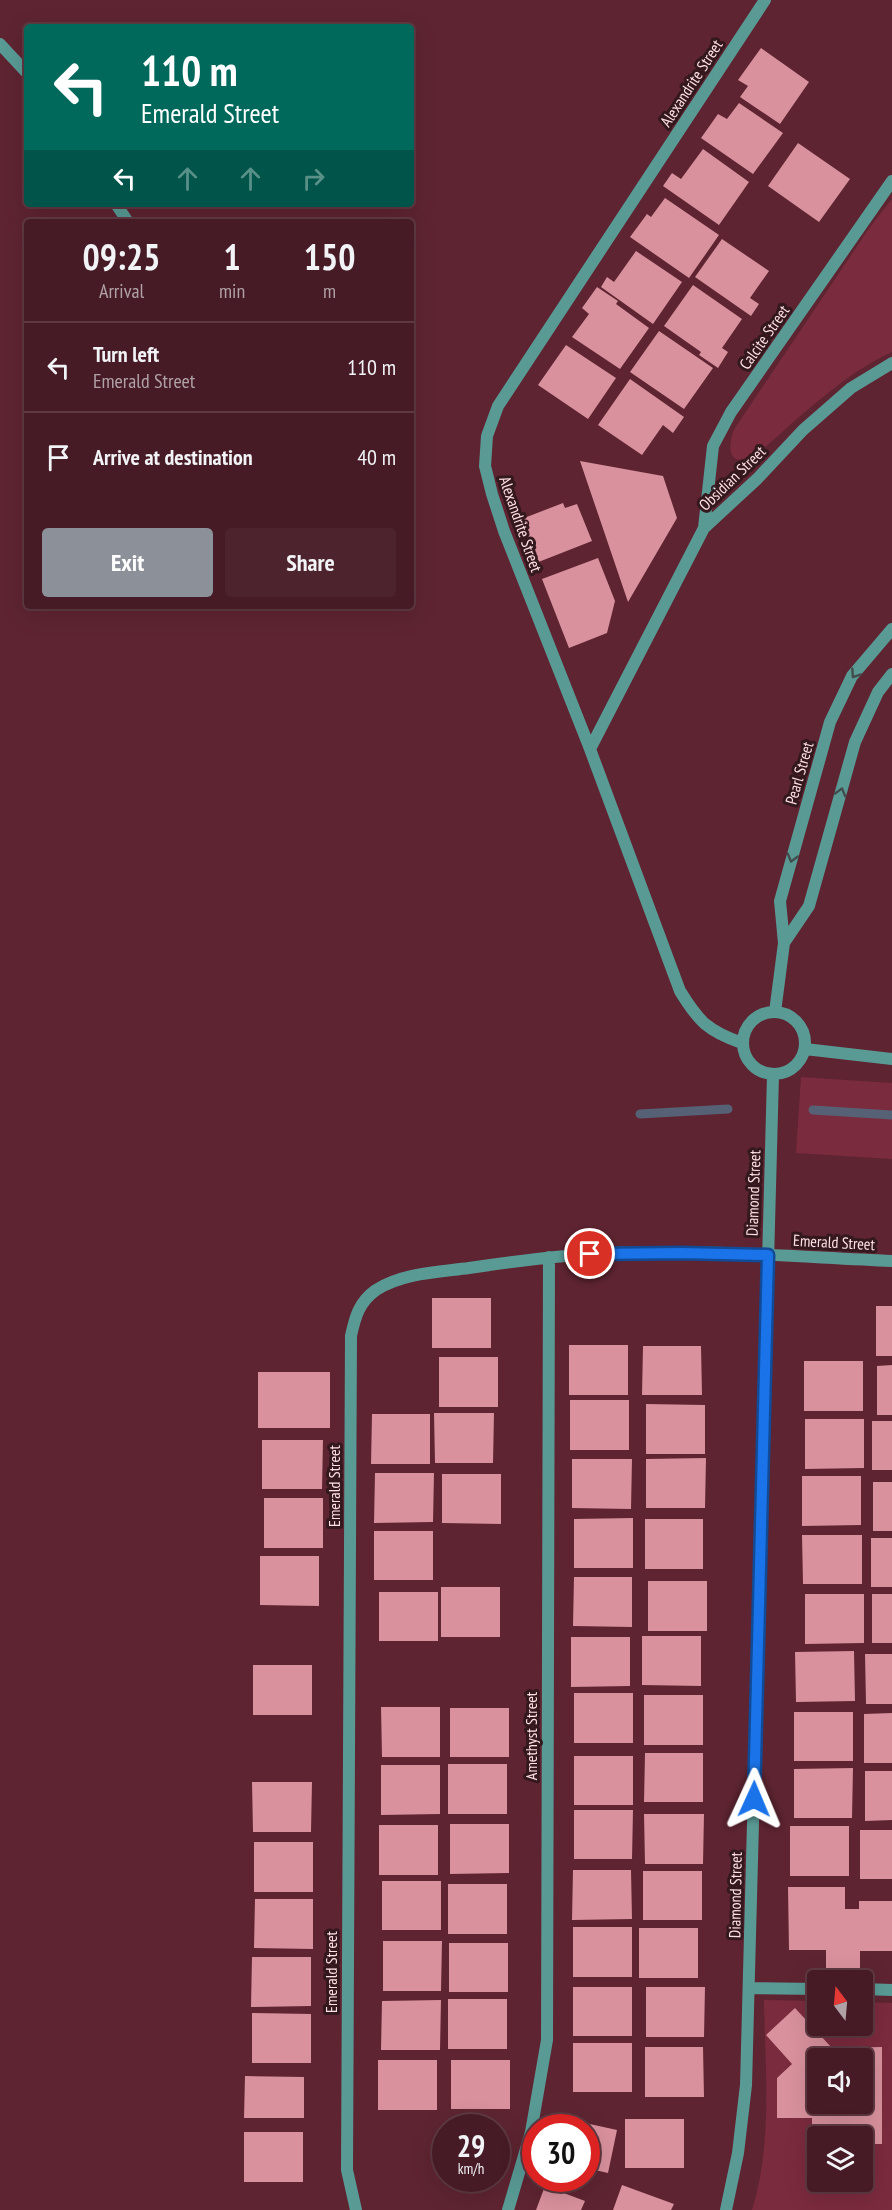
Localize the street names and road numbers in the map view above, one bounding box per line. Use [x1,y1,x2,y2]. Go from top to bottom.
street label: Alexandrite Street [655,35,727,130]
street label: Calcite Street [735,301,794,373]
street label: Obsidian Street [694,441,770,515]
street label: Alexandrite Street [495,474,547,575]
street label: Pearl Street [781,739,818,807]
street label: Diamond Street [742,1149,765,1236]
street label: Emerald Street [793,1230,876,1254]
street label: Emerald Street [324,1444,344,1527]
street label: Amethyst Street [521,1691,541,1780]
street label: Diamond Street [724,1851,746,1938]
street label: Emerald Street [321,1930,341,2013]

